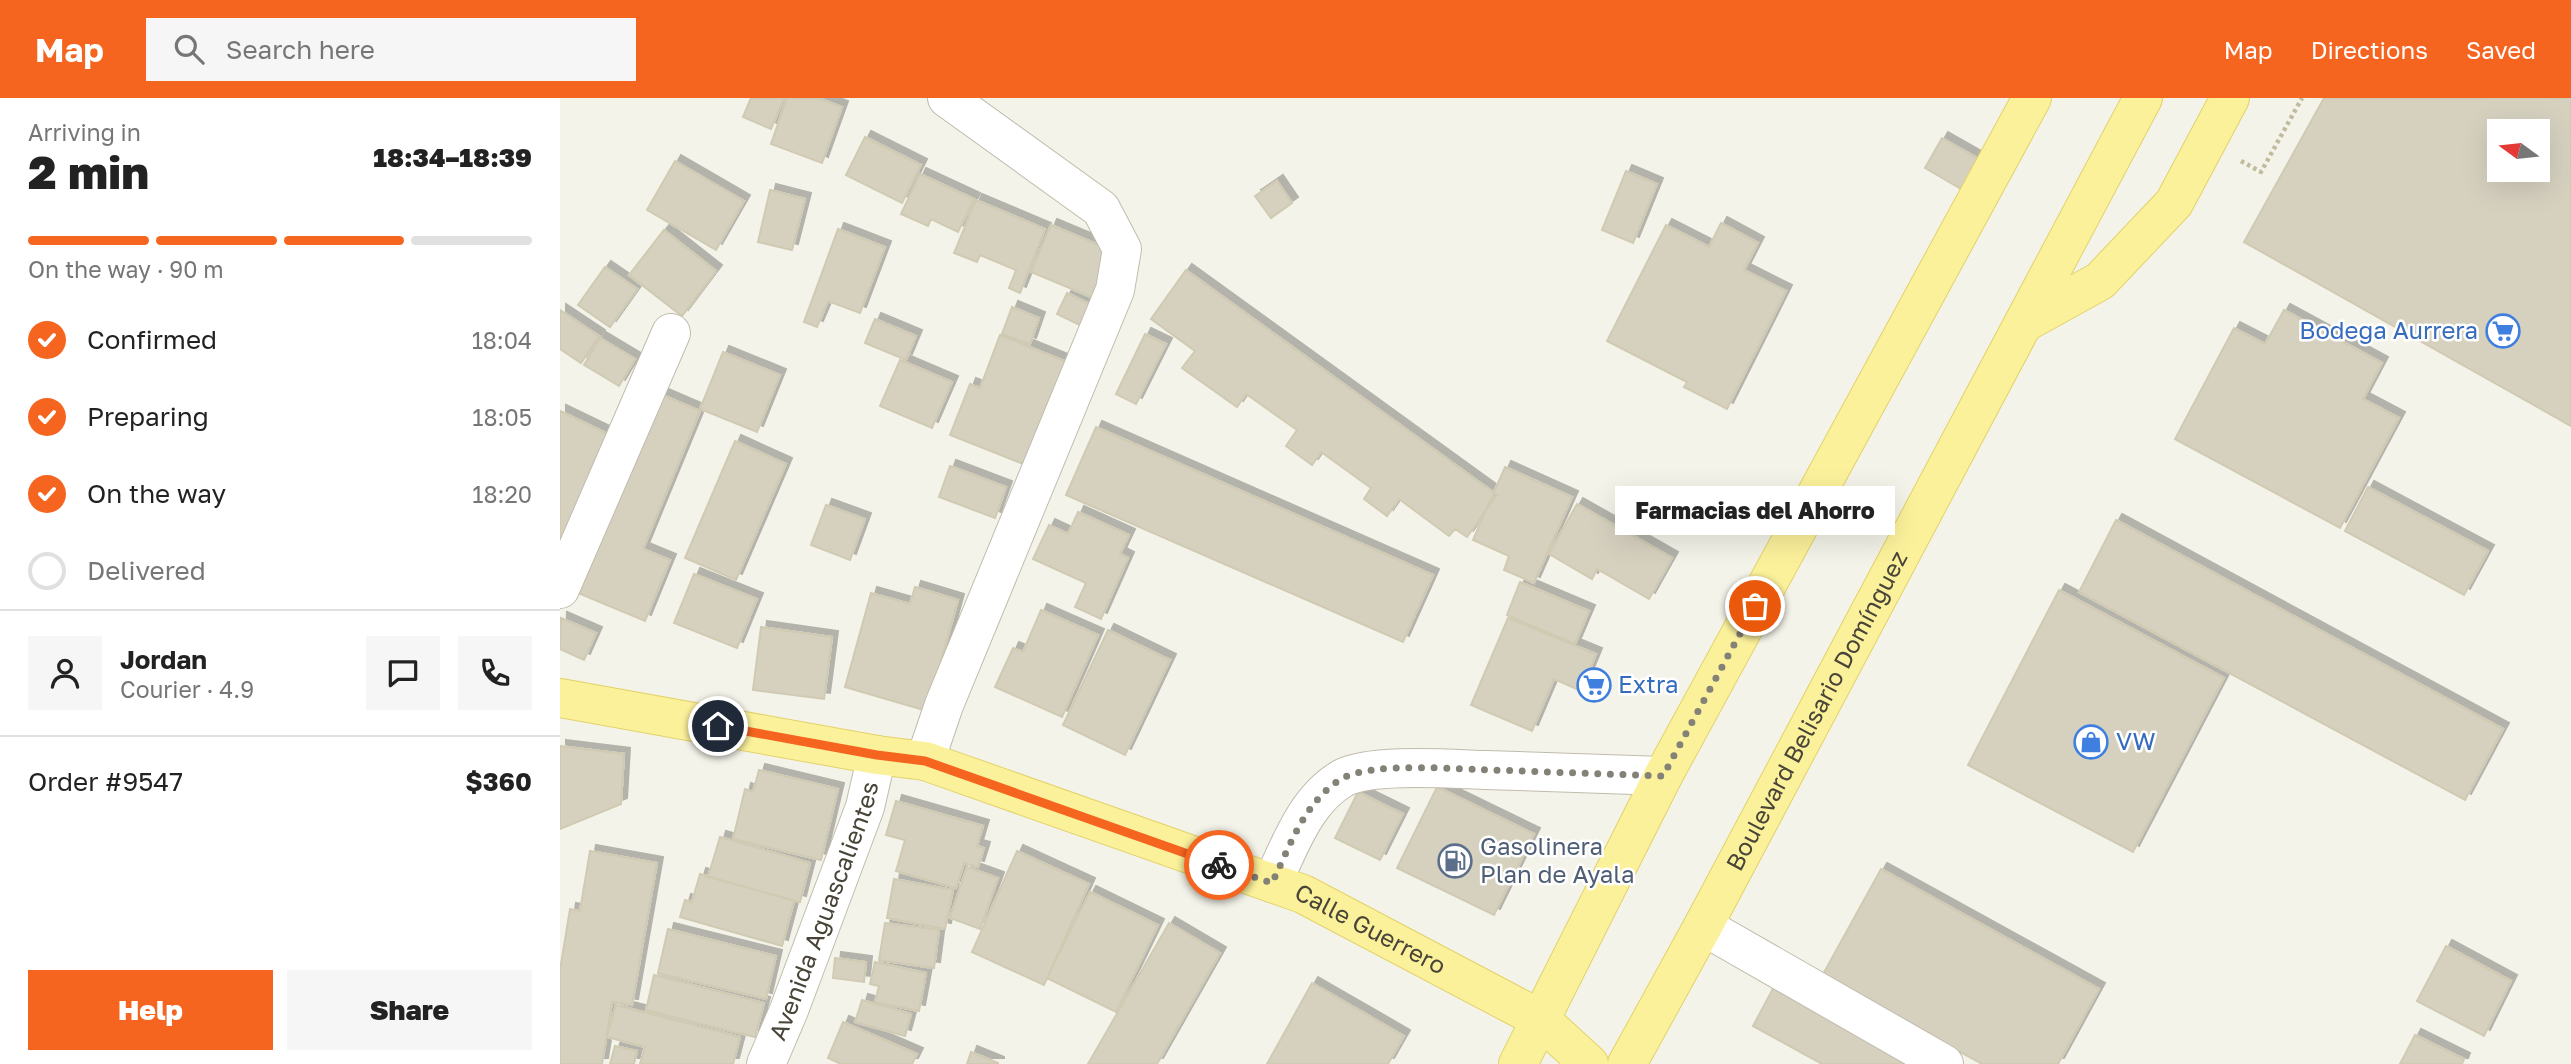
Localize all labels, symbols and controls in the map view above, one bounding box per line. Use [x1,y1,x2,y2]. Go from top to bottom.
search box [146,18,636,81]
text: Map [35,30,104,69]
icon: search [170,30,208,68]
text: Search here [226,34,375,65]
text: Map [2224,35,2273,64]
text: Directions [2311,35,2428,64]
text: Saved [2466,35,2536,64]
text: Arriving in [28,118,141,146]
north arrow [2487,119,2550,182]
map controls [2487,119,2550,182]
text: 18:34–18:39 [373,142,532,173]
text: 2 min [28,144,149,199]
text: On the way · 90 m [28,255,224,283]
supermarket icon: Bodega Aurrera [2484,312,2522,350]
place label: Bodega Aurrera [2299,315,2478,344]
icon: check [28,321,66,359]
text: Confirmed [87,324,217,355]
text: 18:04 [472,326,532,354]
icon: check [28,398,66,436]
text: Preparing [87,401,209,432]
text: 18:05 [472,403,532,431]
icon: check [28,475,66,513]
text: On the way [87,478,226,509]
text: 18:20 [472,480,532,508]
callout: Farmacias del Ahorro [1615,487,1895,536]
text: Farmacias del Ahorro [1635,496,1875,524]
street label: Boulevard Belisario Domínguez [1719,545,1913,875]
text: Delivered [87,555,206,586]
pin [1725,576,1785,636]
icon: bag [1736,587,1774,625]
button: person [28,636,102,710]
button: chat [366,636,440,710]
button: phone [458,636,532,710]
text: Jordan [120,644,207,675]
supermarket icon: Extra [1575,666,1613,704]
place label: Extra [1618,669,1679,698]
text: Courier · 4.9 [120,675,254,703]
pin [688,696,748,756]
icon: home [699,707,737,745]
shop icon: VW [2072,723,2110,761]
place label: VW [2116,726,2156,755]
text: Order #9547 [28,766,183,797]
text: $360 [465,766,532,797]
street label: Avenida Aguascalientes [762,779,883,1044]
courier [1184,830,1254,900]
place label: Gasolinera Plan de Ayala [1480,831,1635,888]
fuel station icon: Gasolinera Plan de Ayala [1436,842,1474,880]
icon: bike [1200,846,1238,884]
street label: Calle Guerrero [1290,876,1451,980]
button: Help [28,970,273,1050]
button: Share [287,970,532,1050]

